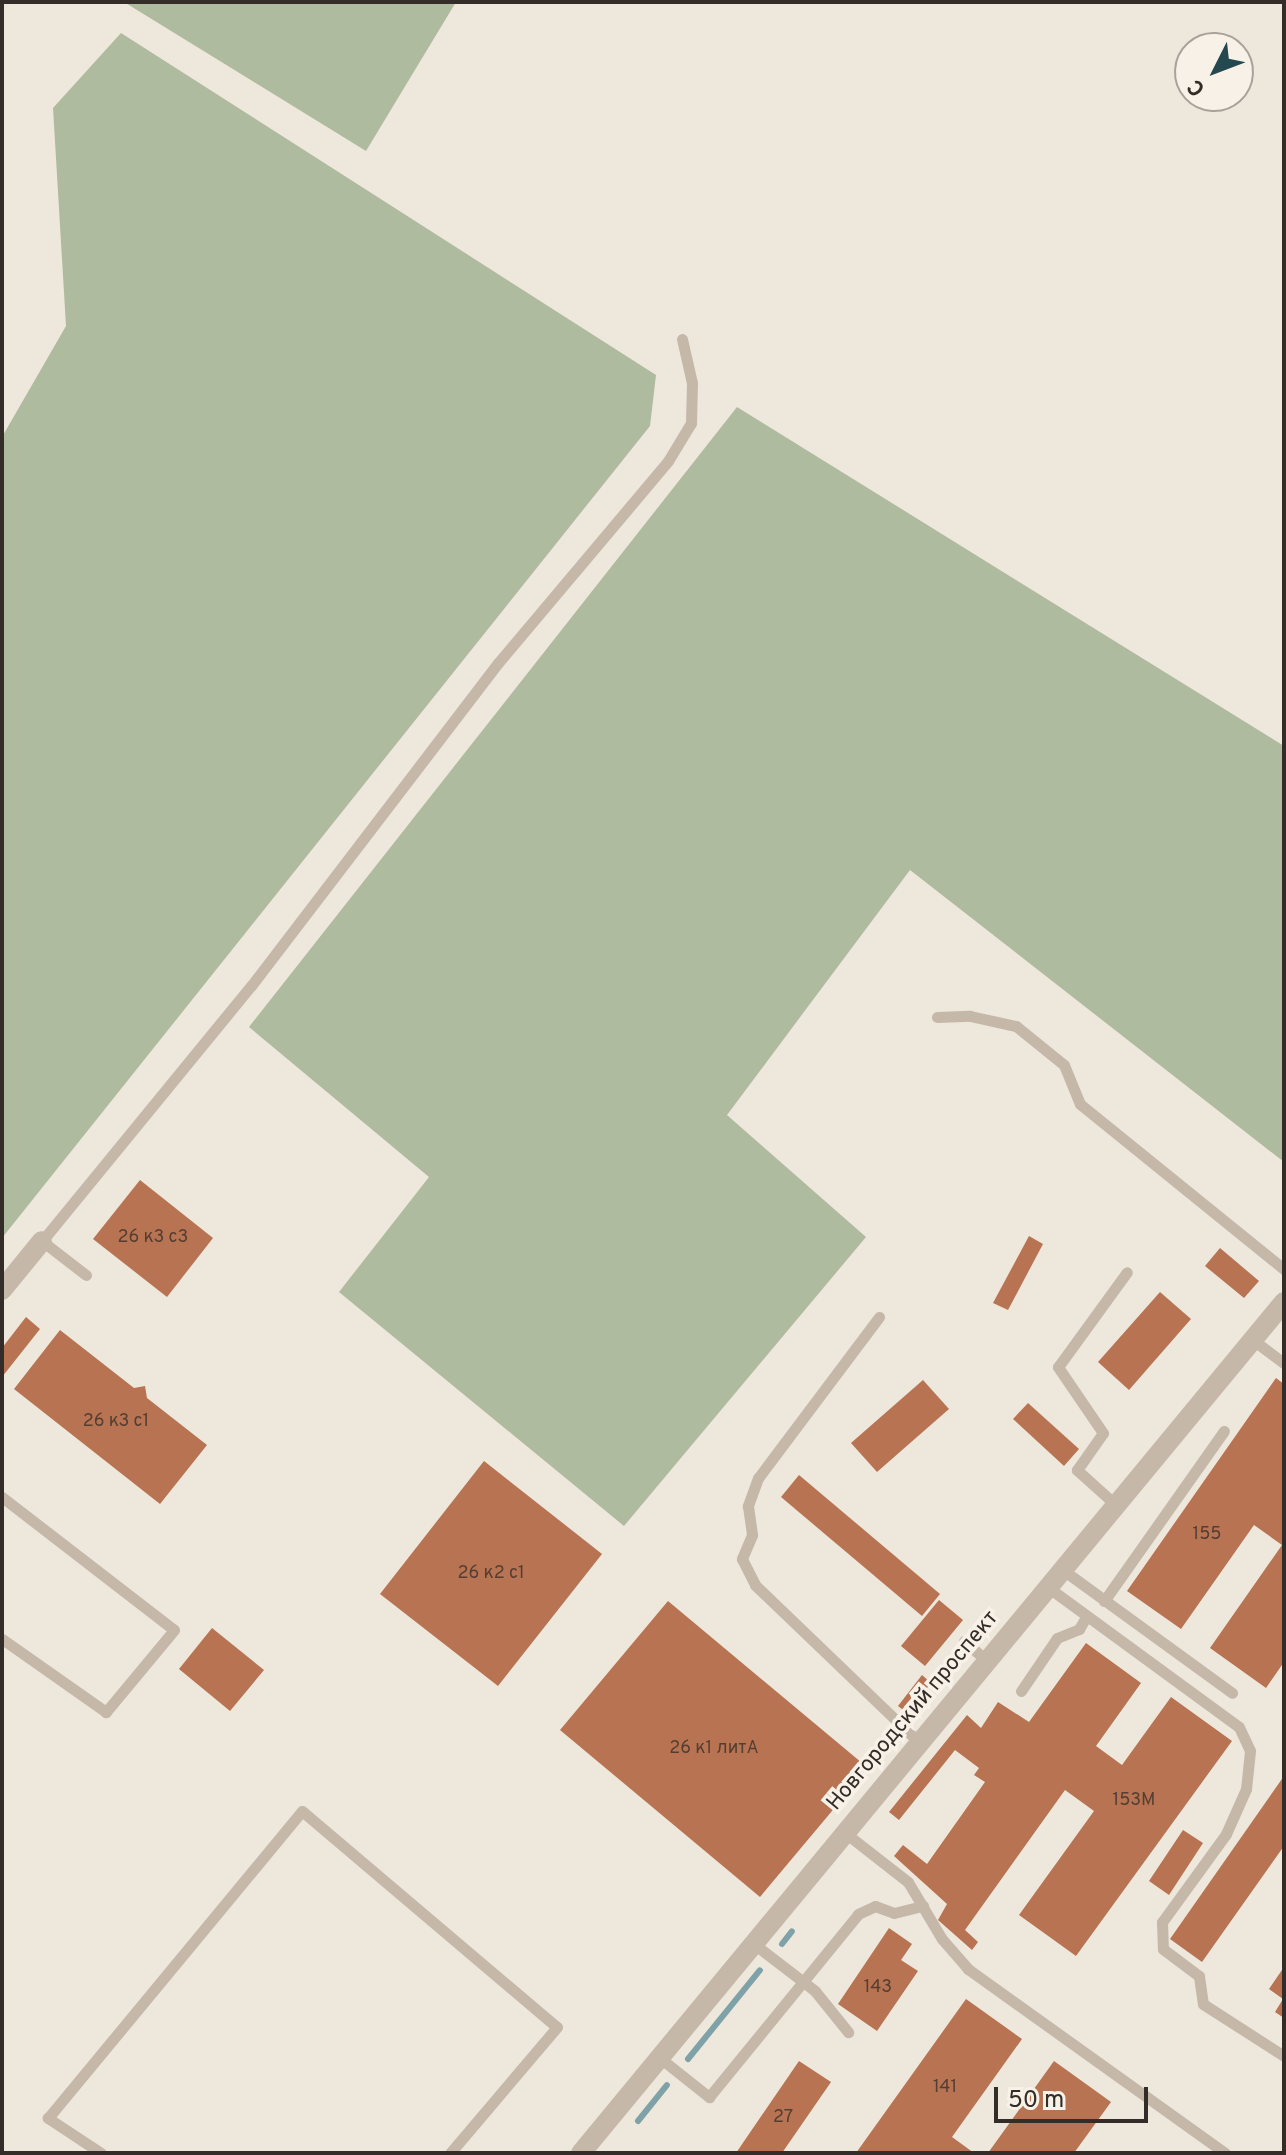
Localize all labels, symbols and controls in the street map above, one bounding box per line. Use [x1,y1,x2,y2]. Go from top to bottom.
north arrow [1174,32,1254,112]
text: С [1183,73,1212,101]
house number: 26 к3 с3 [118,1227,188,1249]
house number: 26 к3 с1 [83,1411,149,1433]
house number: 155 [1192,1524,1222,1546]
house number: 26 к2 с1 [457,1563,525,1585]
street label: Новгородский проспект [822,1606,1004,1816]
house number: 26 к1 литА [669,1738,759,1760]
house number: 153М [1112,1790,1156,1812]
house number: 143 [864,1977,892,1999]
scale bar [998,2071,1152,2121]
house number: 141 [933,2077,957,2099]
text: 50 m [1008,2086,1064,2116]
house number: 27 [773,2107,793,2129]

